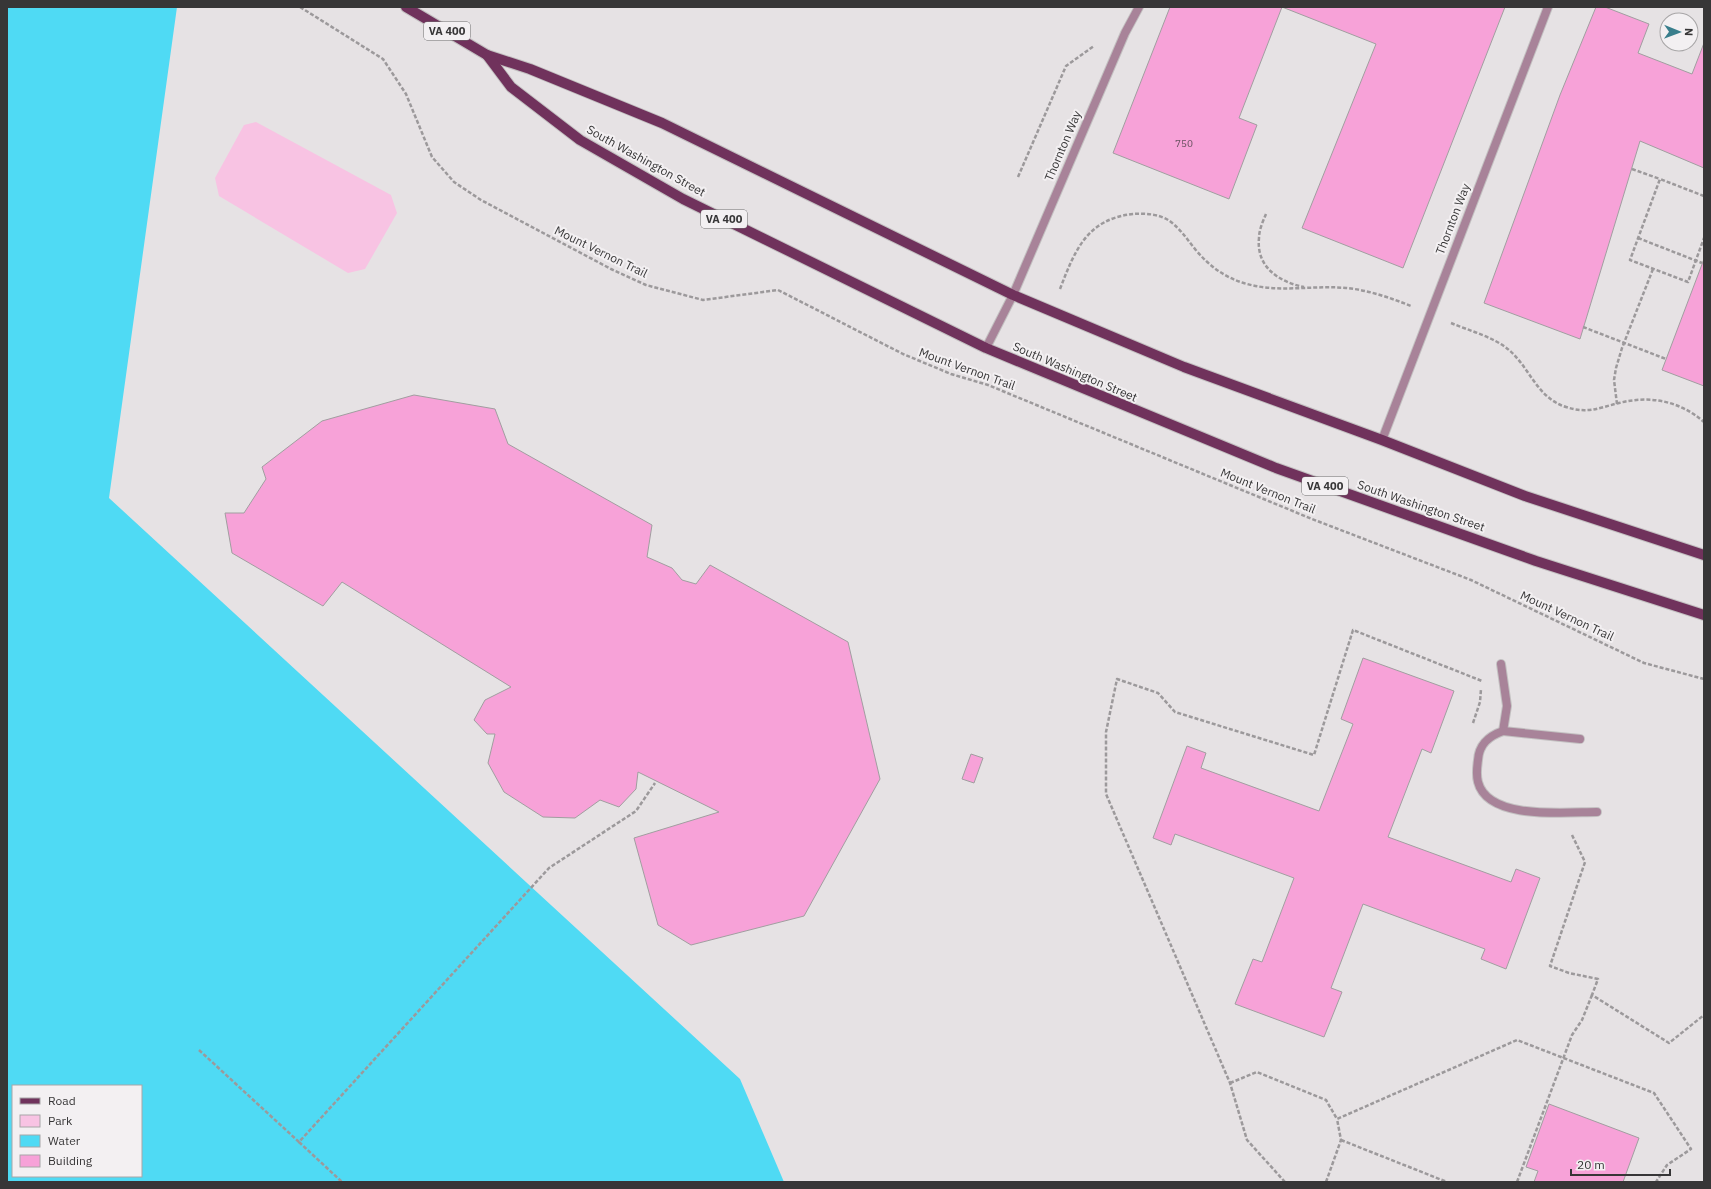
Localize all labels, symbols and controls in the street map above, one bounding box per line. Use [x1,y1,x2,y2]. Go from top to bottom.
north arrow [1659,12,1699,52]
road number: VA 400 [424,22,470,40]
text: N [1682,28,1696,36]
street label: Thornton Way [1041,108,1084,183]
street label: South Washington Street [584,122,708,200]
house number: 750 [1175,137,1193,150]
street label: Thornton Way [1432,181,1473,257]
road number: VA 400 [701,210,747,228]
street label: Mount Vernon Trail [552,223,650,281]
street label: South Washington Street [1011,339,1140,405]
street label: Mount Vernon Trail [917,344,1017,393]
street label: Mount Vernon Trail [1218,465,1318,517]
road number: VA 400 [1302,477,1348,495]
street label: South Washington Street [1356,477,1487,534]
street label: Mount Vernon Trail [1518,587,1616,644]
legend [12,1085,142,1177]
text: Road [48,1093,76,1108]
text: Park [48,1113,73,1128]
text: Water [48,1133,81,1148]
scale bar [1571,1151,1670,1177]
text: Building [48,1153,93,1168]
text: 20 m [1577,1157,1605,1172]

